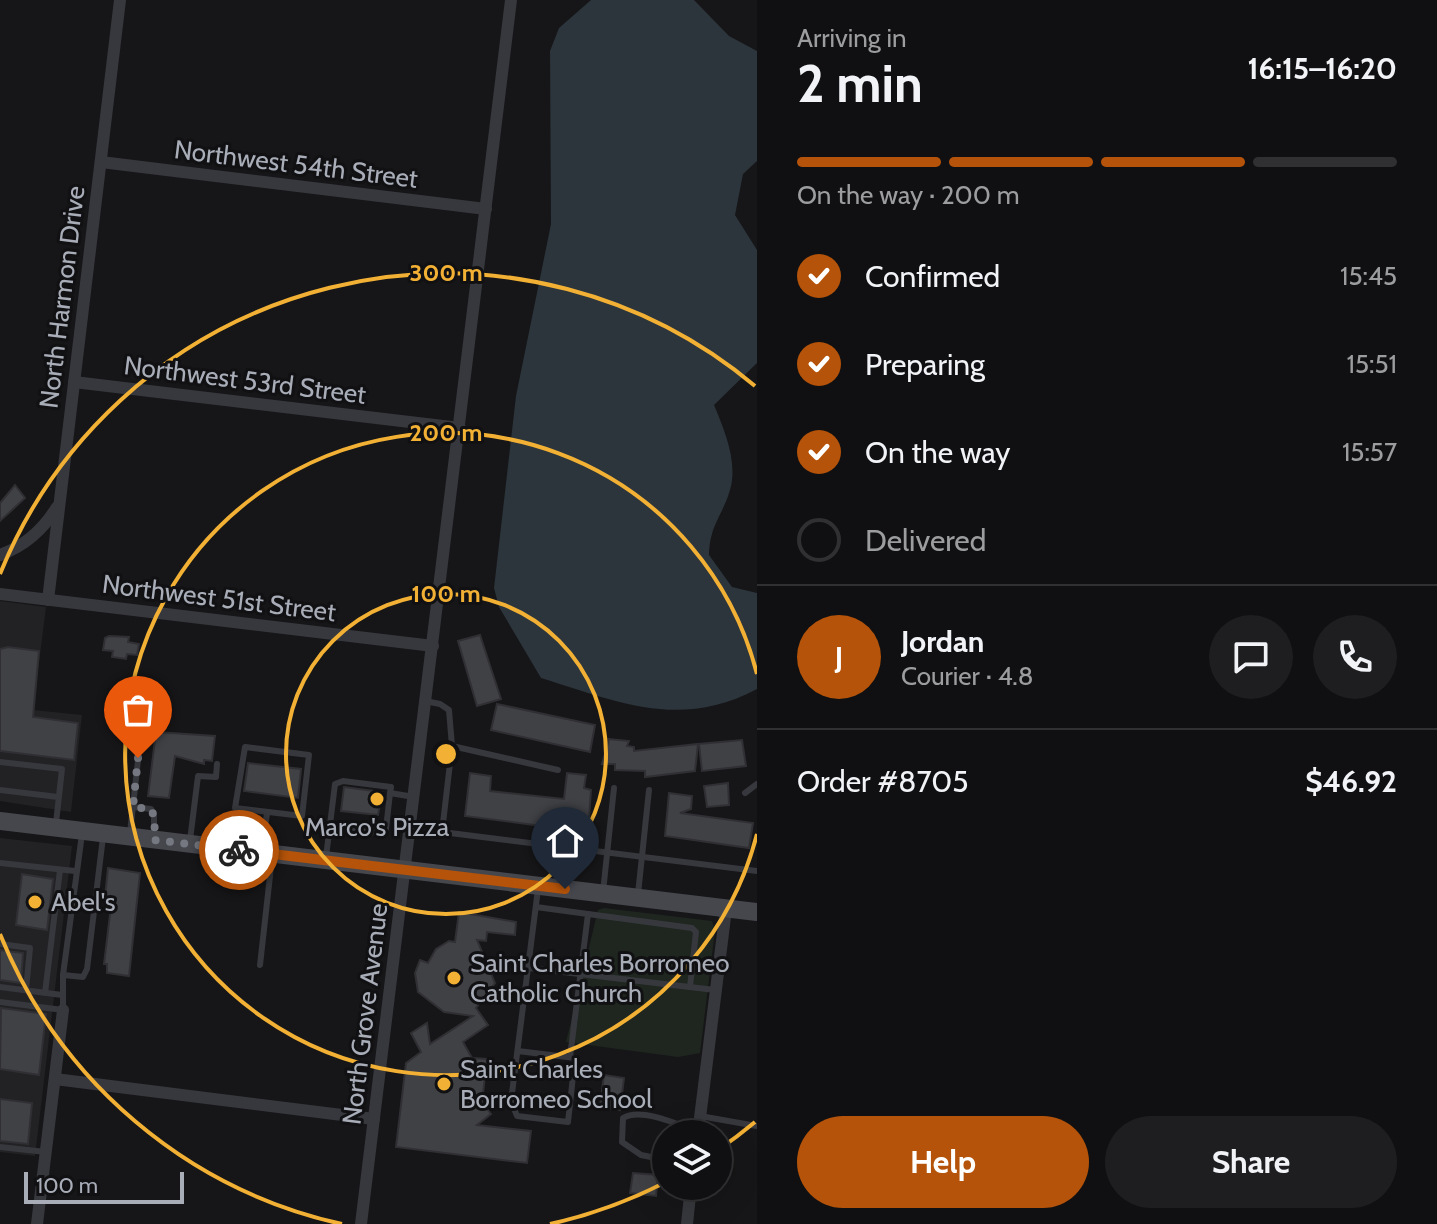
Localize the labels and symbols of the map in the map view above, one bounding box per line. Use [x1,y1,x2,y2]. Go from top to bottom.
street label: Northwest 54th Street [172,133,420,195]
street label: North Harmon Drive [32,184,92,410]
text: 300 m [409,258,483,287]
street label: Northwest 53rd Street [122,349,368,411]
text: 200 m [410,418,482,447]
street label: Northwest 51st Street [100,568,338,628]
text: 100 m [411,579,481,608]
pin [104,676,172,758]
centre of rings [432,740,460,768]
marker: Marco's Pizza [368,790,386,808]
pin [531,807,599,889]
courier [199,810,279,890]
place label: Marco's Pizza [305,811,450,843]
place label: Abel's [51,886,116,918]
marker: Abel's [26,893,44,911]
street label: North Grove Avenue [336,902,394,1126]
place label: Saint Charles Borromeo Catholic Church [470,947,729,1009]
marker: Saint Charles Borromeo Catholic Church [445,969,463,987]
place label: Saint Charles Borromeo School [460,1053,652,1115]
marker: Saint Charles Borromeo School [435,1075,453,1093]
scale bar [24,1168,184,1204]

